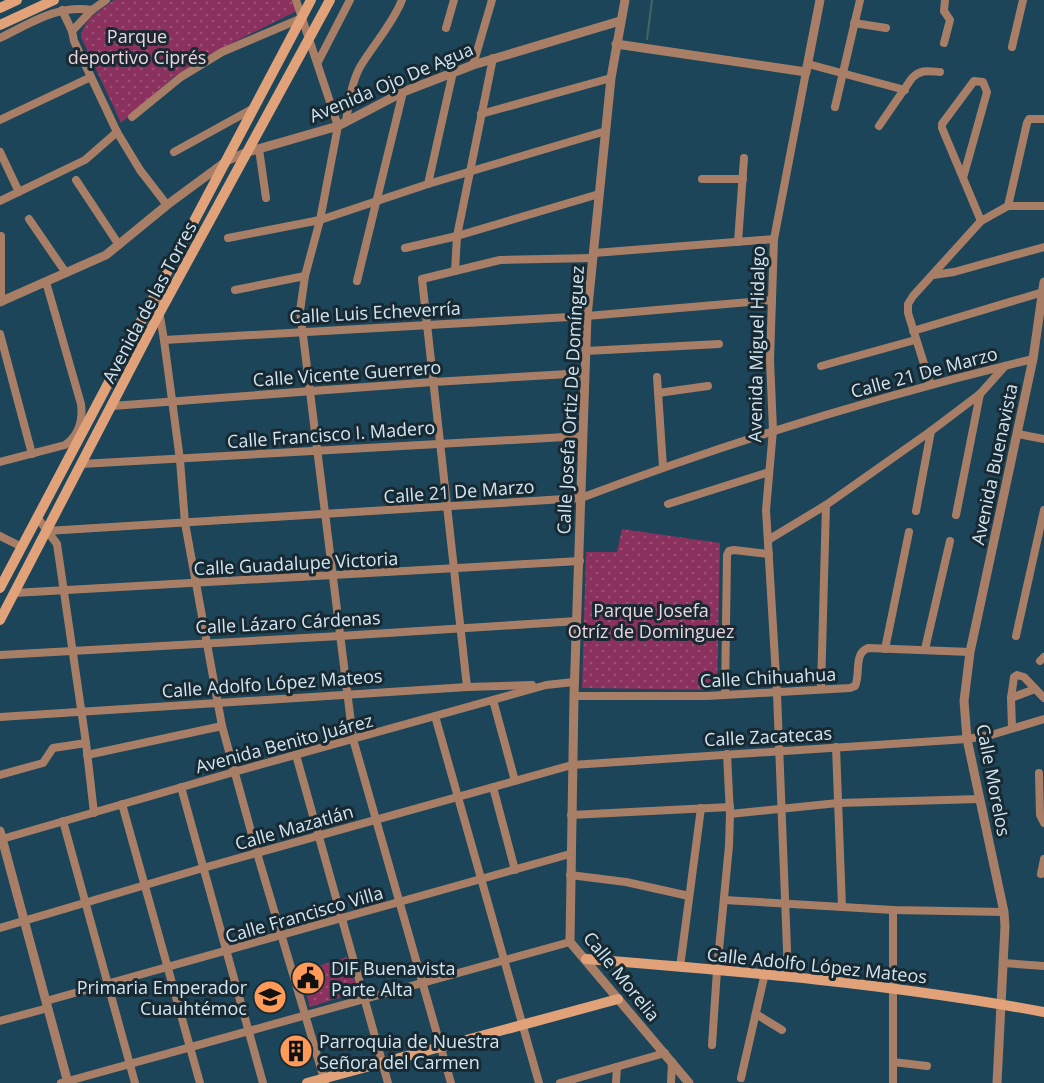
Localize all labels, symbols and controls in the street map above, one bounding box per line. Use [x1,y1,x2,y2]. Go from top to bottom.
park label: Parque deportivo Ciprés [68,24,206,69]
street label: Avenida Ojo De Agua [305,37,477,127]
street label: Avenida de las Torres [96,217,202,387]
street label: Avenida Miguel Hidalgo [742,246,770,442]
street label: Calle Josefa Ortiz De Domínguez [551,265,589,535]
street label: Calle Luis Echeverría [289,296,461,328]
street label: Calle 21 De Marzo [848,341,1000,403]
street label: Calle Vicente Guerrero [252,354,442,392]
street label: Avenida Buenavista [965,381,1023,547]
street label: Calle Francisco I. Madero [226,415,436,453]
street label: Calle 21 De Marzo [383,474,535,508]
street label: Calle Guadalupe Victoria [193,546,399,580]
park label: Parque Josefa Otríz de Dominguez [568,598,734,643]
street label: Calle Lázaro Cárdenas [195,605,381,639]
street label: Calle Chihuahua [699,661,837,693]
street label: Calle Adolfo López Mateos [161,663,383,703]
street label: Avenida Benito Juárez [193,708,375,778]
street label: Calle Zacatecas [704,721,832,751]
street label: Calle Morelos [971,722,1017,838]
street label: Calle Mazatlán [232,799,356,855]
street label: Calle Francisco Villa [222,880,386,948]
street label: Calle Morelia [578,926,666,1026]
street label: Calle Adolfo López Mateos [706,942,928,988]
place label: DIF Buenavista Parte Alta [331,956,455,1001]
public building icon: DIF Buenavista Parte Alta [290,960,326,996]
place label: Primaria Emperador Cuauhtémoc [77,975,248,1020]
school or university icon: Primaria Emperador Cuauhtémoc [252,979,288,1015]
place label: Parroquia de Nuestra Señora del Carmen [319,1029,500,1074]
building icon: Parroquia de Nuestra Señora del Carmen [278,1033,314,1069]

